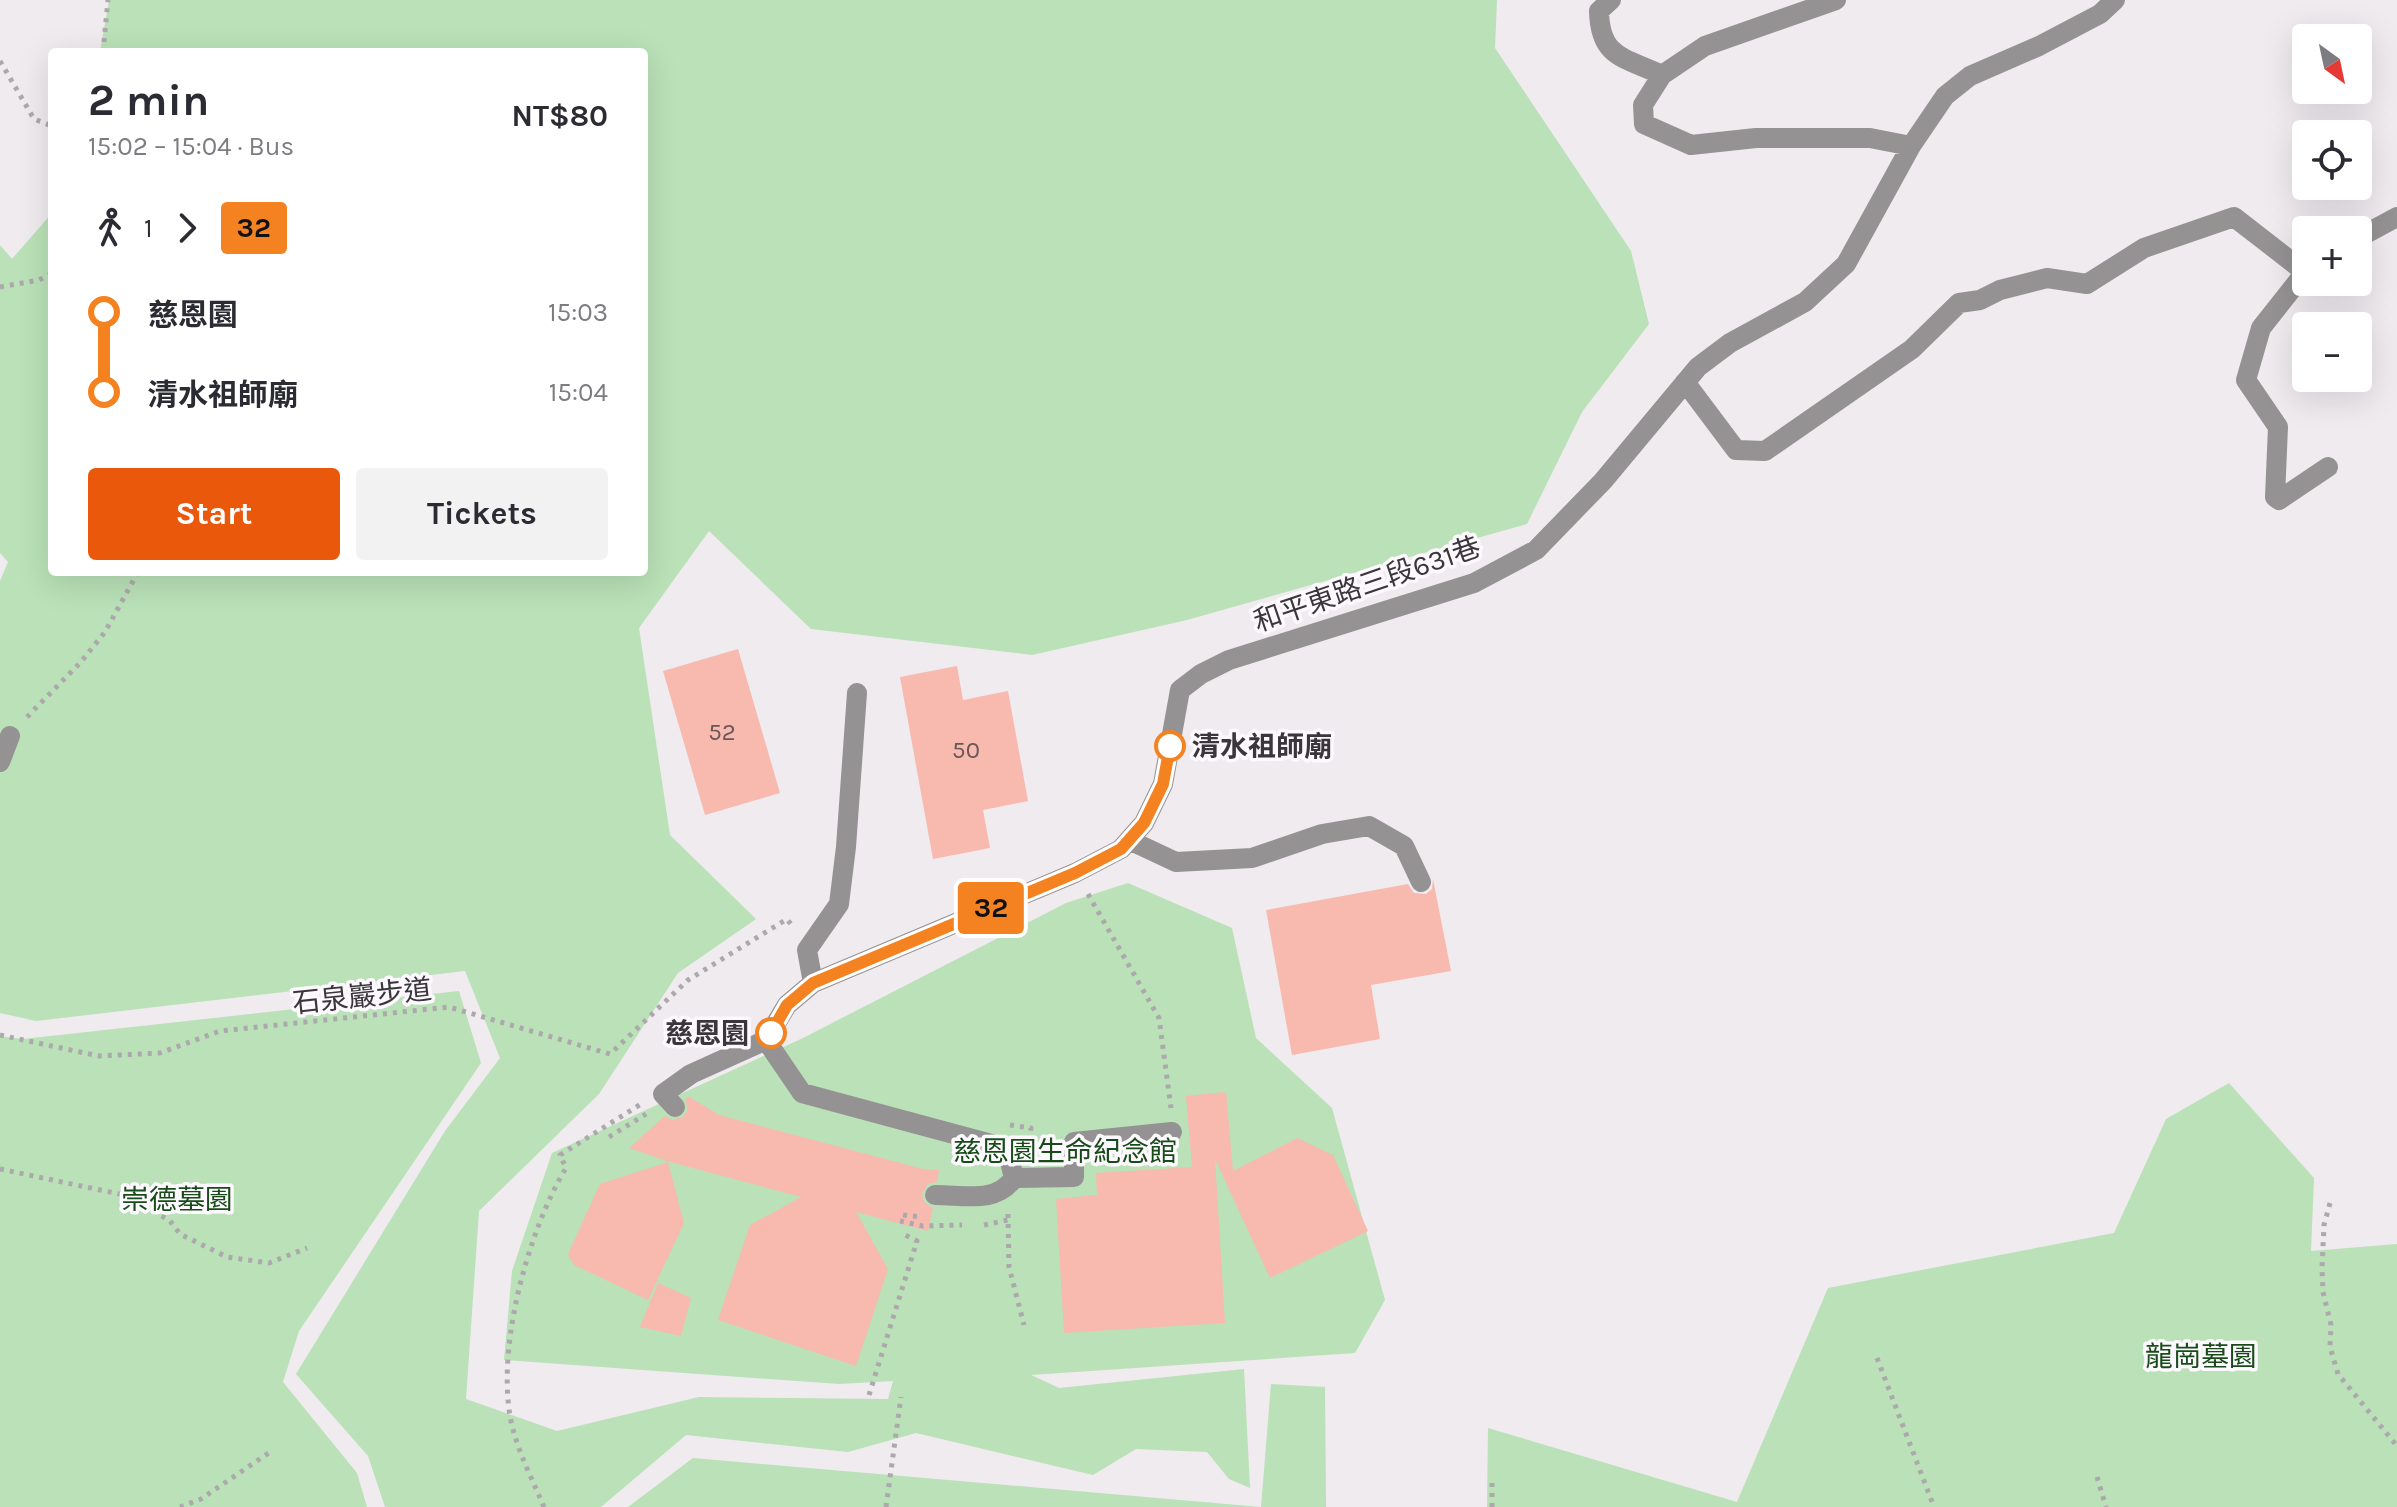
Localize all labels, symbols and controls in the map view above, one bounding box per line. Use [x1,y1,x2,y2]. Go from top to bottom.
north arrow [2292,24,2372,104]
map controls [2292,24,2372,392]
text: 2 min [88,75,209,126]
text: NT$80 [512,98,608,134]
button: locate [2292,120,2372,200]
text: 15:02 – 15:04 · Bus [88,131,294,162]
icon: walk [88,206,132,250]
icon: forward [165,206,209,250]
text: 32 [237,211,271,244]
text: 1 [144,213,153,244]
button: + [2292,216,2372,296]
text: 慈恩園 [148,297,238,333]
text: 15:03 [548,297,608,328]
button: − [2292,312,2372,392]
text: 清水祖師廟 [148,377,298,413]
text: 15:04 [549,377,608,408]
button: Start [88,468,340,560]
button: Tickets [356,468,608,560]
street label: 和平東路三段631巷 [1249,530,1485,638]
house number: 52 [708,718,736,746]
place label: 清水祖師廟 [1192,730,1332,763]
marker: 清水祖師廟 [1155,731,1185,761]
house number: 50 [952,736,980,764]
line badge: 32 [955,882,1027,934]
text: 32 [974,891,1008,924]
street label: 石泉巖步道 [291,972,433,1020]
place label: 慈恩園 [665,1017,749,1050]
marker: 慈恩園 [756,1018,786,1048]
park label: 慈恩園生命紀念館 [953,1135,1177,1168]
park label: 崇德墓園 [121,1183,233,1216]
park label: 龍崗墓園 [2145,1340,2257,1373]

